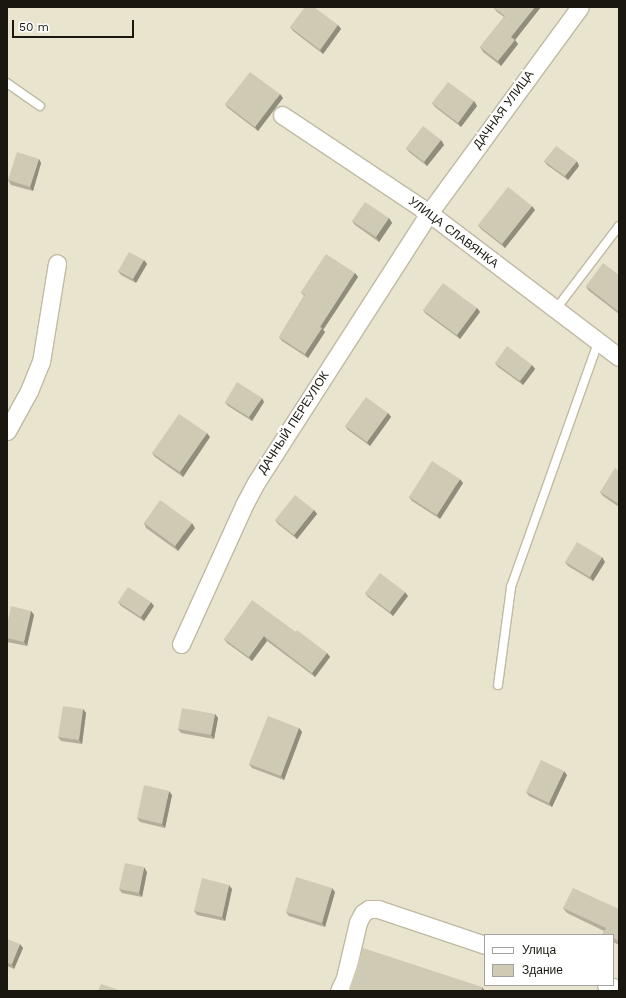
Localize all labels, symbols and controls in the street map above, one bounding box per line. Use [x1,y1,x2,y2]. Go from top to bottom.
scale bar [14,12,136,38]
text: 50 m [19,20,49,34]
street label: ДАЧНАЯ УЛИЦА [471,68,537,152]
street label: УЛИЦА СЛАВЯНКА [405,195,501,271]
street label: ДАЧНЫЙ ПЕРЕУЛОК [255,369,333,477]
legend [484,934,614,986]
text: Улица [522,943,556,957]
text: Здание [522,963,563,977]

